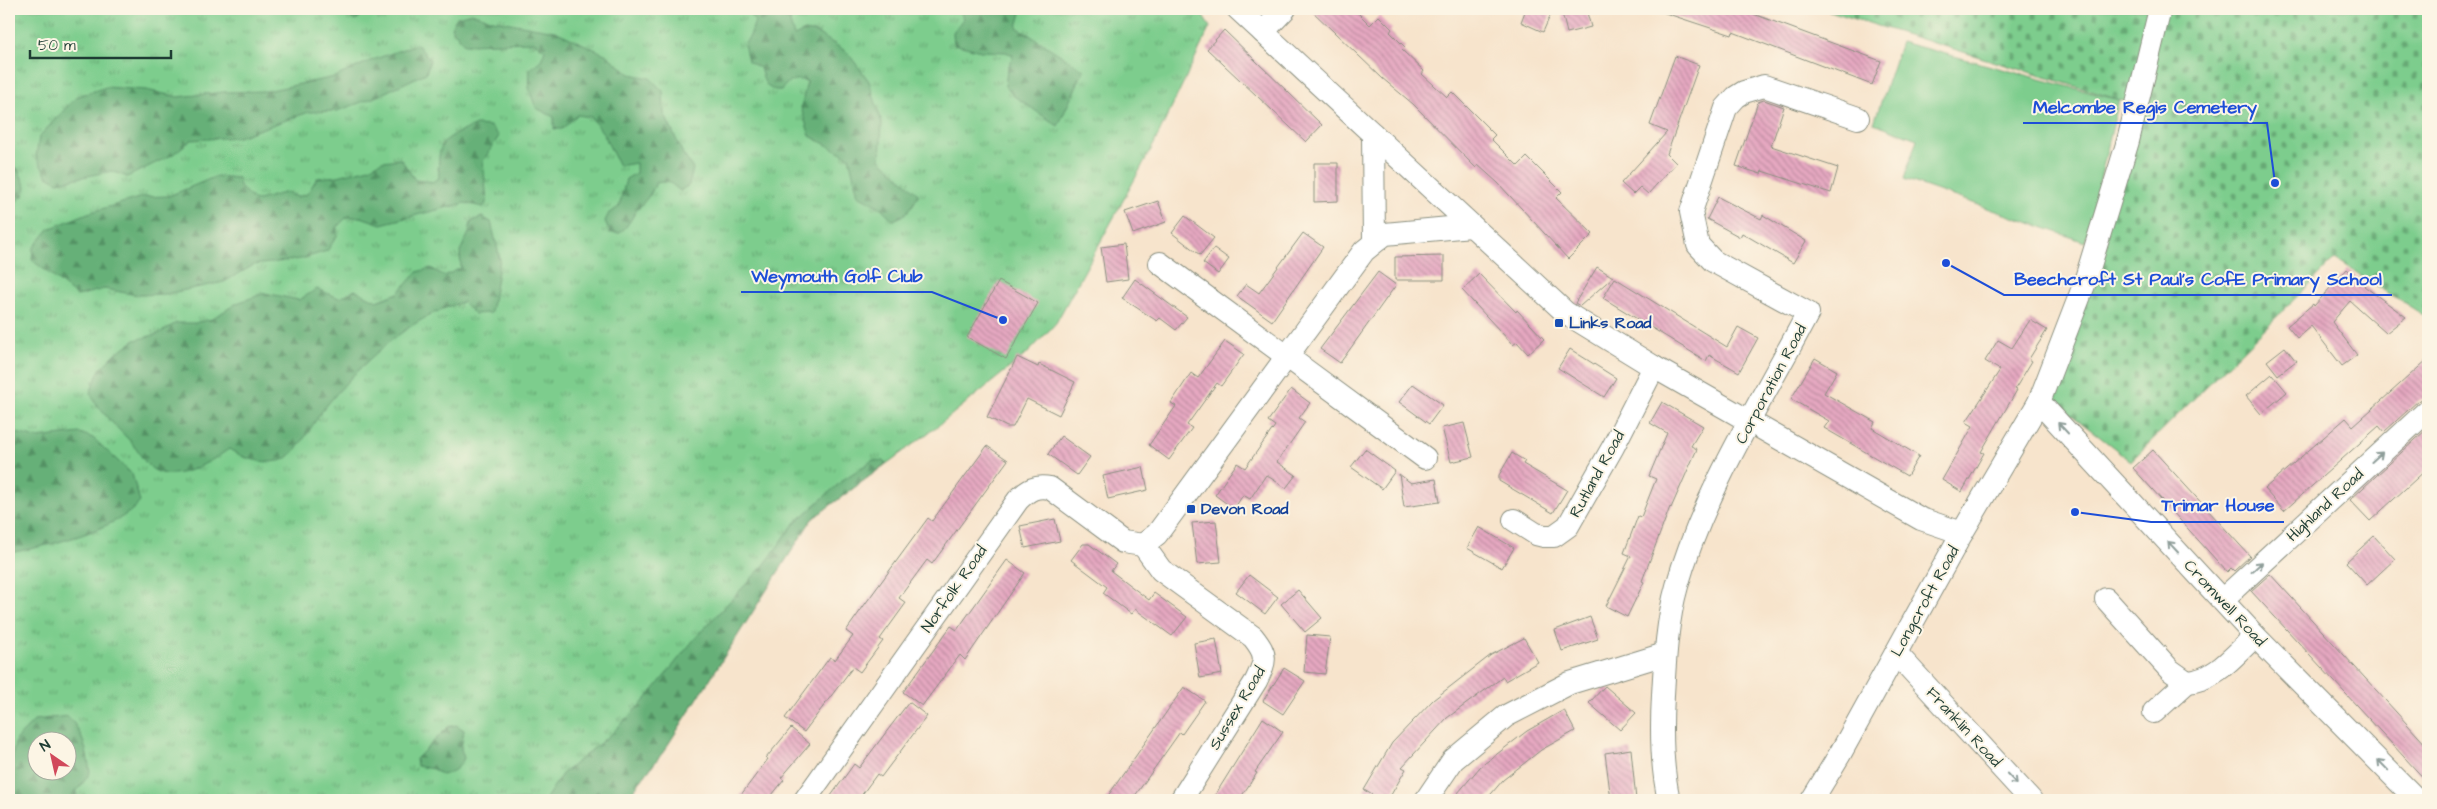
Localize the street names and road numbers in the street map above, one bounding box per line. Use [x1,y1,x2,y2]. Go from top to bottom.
street label: Corporation Road [1730,320,1812,448]
street label: Rutland Road [1564,427,1630,521]
street label: Highland Road [2282,463,2369,547]
street label: Norfolk Road [916,541,992,637]
street label: Longcroft Road [1885,542,1965,661]
street label: Cromwell Road [2179,555,2271,651]
street label: Sussex Road [1203,662,1271,754]
street label: Franklin Road [1921,682,2007,772]

